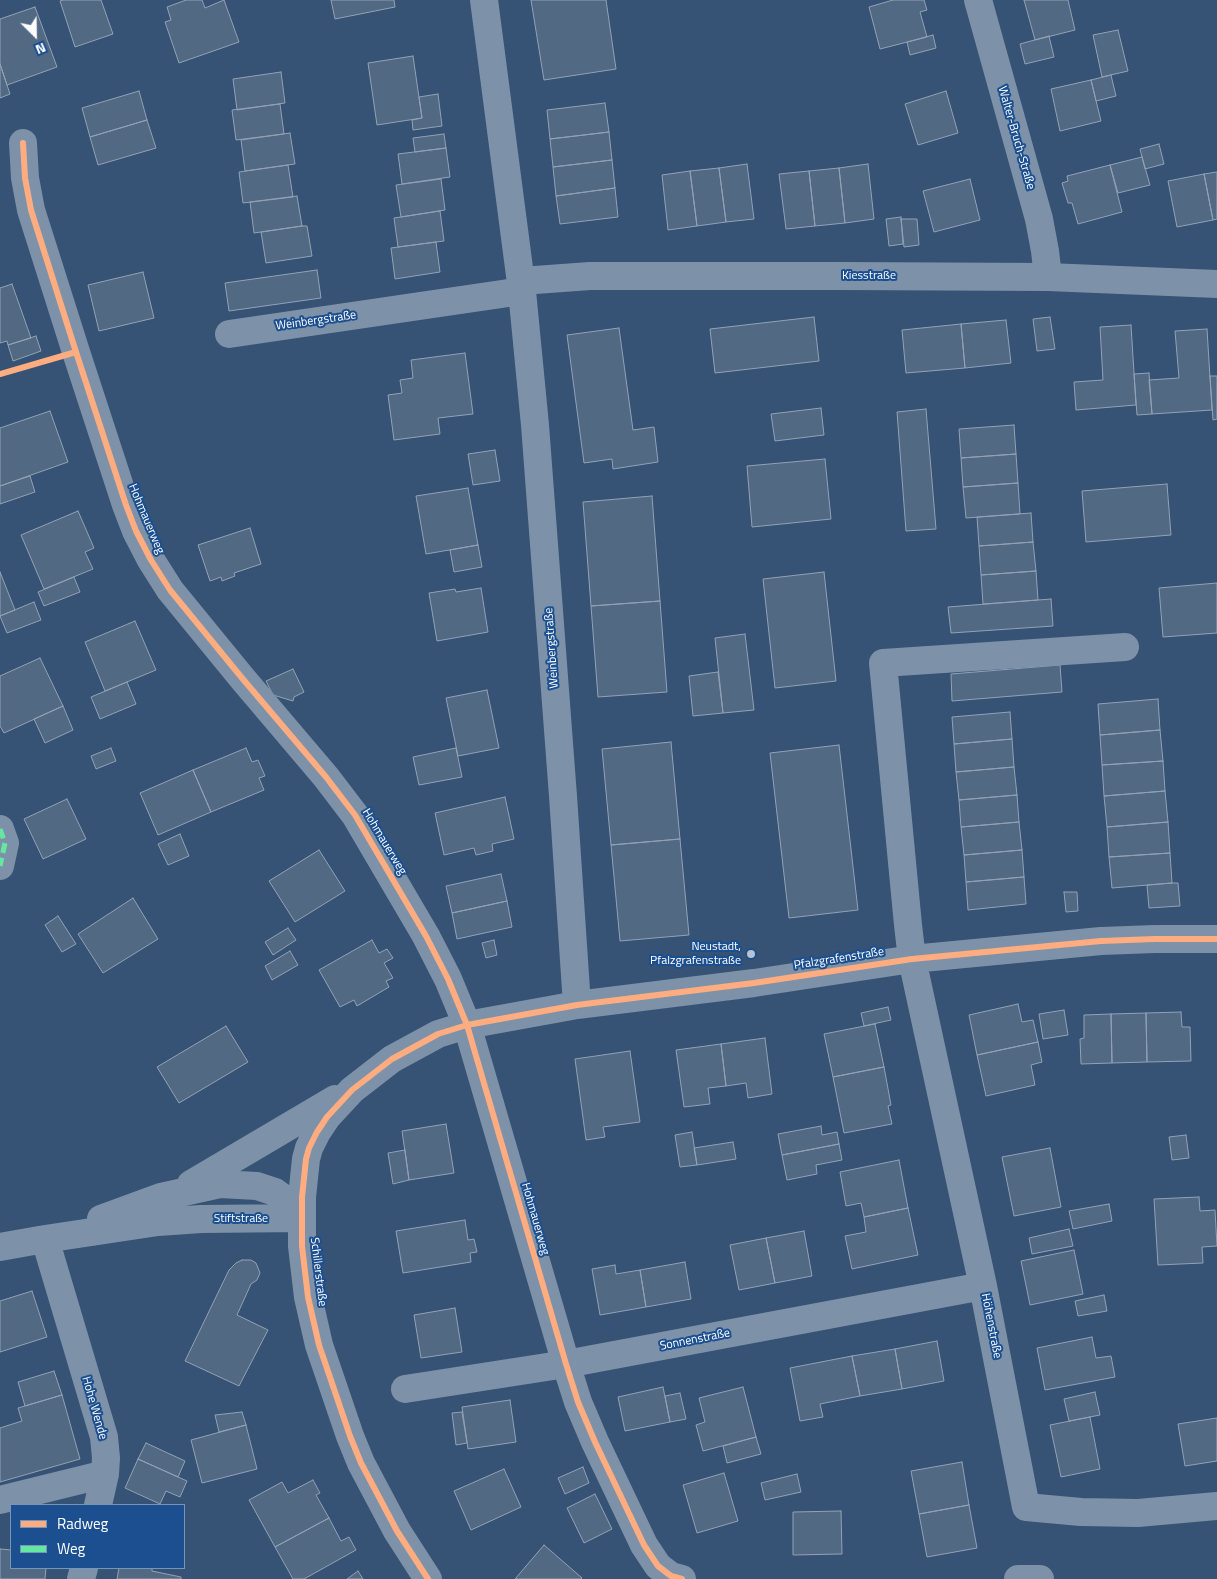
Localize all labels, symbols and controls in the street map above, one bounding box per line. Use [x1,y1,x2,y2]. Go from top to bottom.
north arrow [10,10,60,60]
text: N [32,38,50,61]
street label: Walter-Bruch-Straße [994,85,1038,191]
street label: Kiesstraße [842,269,896,283]
street label: Weinbergstraße [275,308,357,334]
street label: Hohmauerweg [125,482,167,556]
street label: Weinbergstraße [542,607,562,689]
street label: Hohmauerweg [359,806,409,878]
place label: Neustadt, Pfalzgrafenstraße [650,940,741,968]
street label: Pfalzgrafenstraße [793,945,885,973]
marker: Neustadt, Pfalzgrafenstraße [745,948,757,960]
street label: Hohmauerweg [518,1181,552,1257]
street label: Stiftstraße [214,1212,268,1226]
street label: Schillerstraße [307,1237,329,1307]
street label: Höhenstraße [978,1292,1004,1360]
street label: Sonnenstraße [659,1326,731,1354]
street label: Hohe Wende [78,1375,110,1441]
legend [10,1504,185,1569]
text: Radweg [57,1512,108,1535]
text: Weg [57,1537,85,1560]

